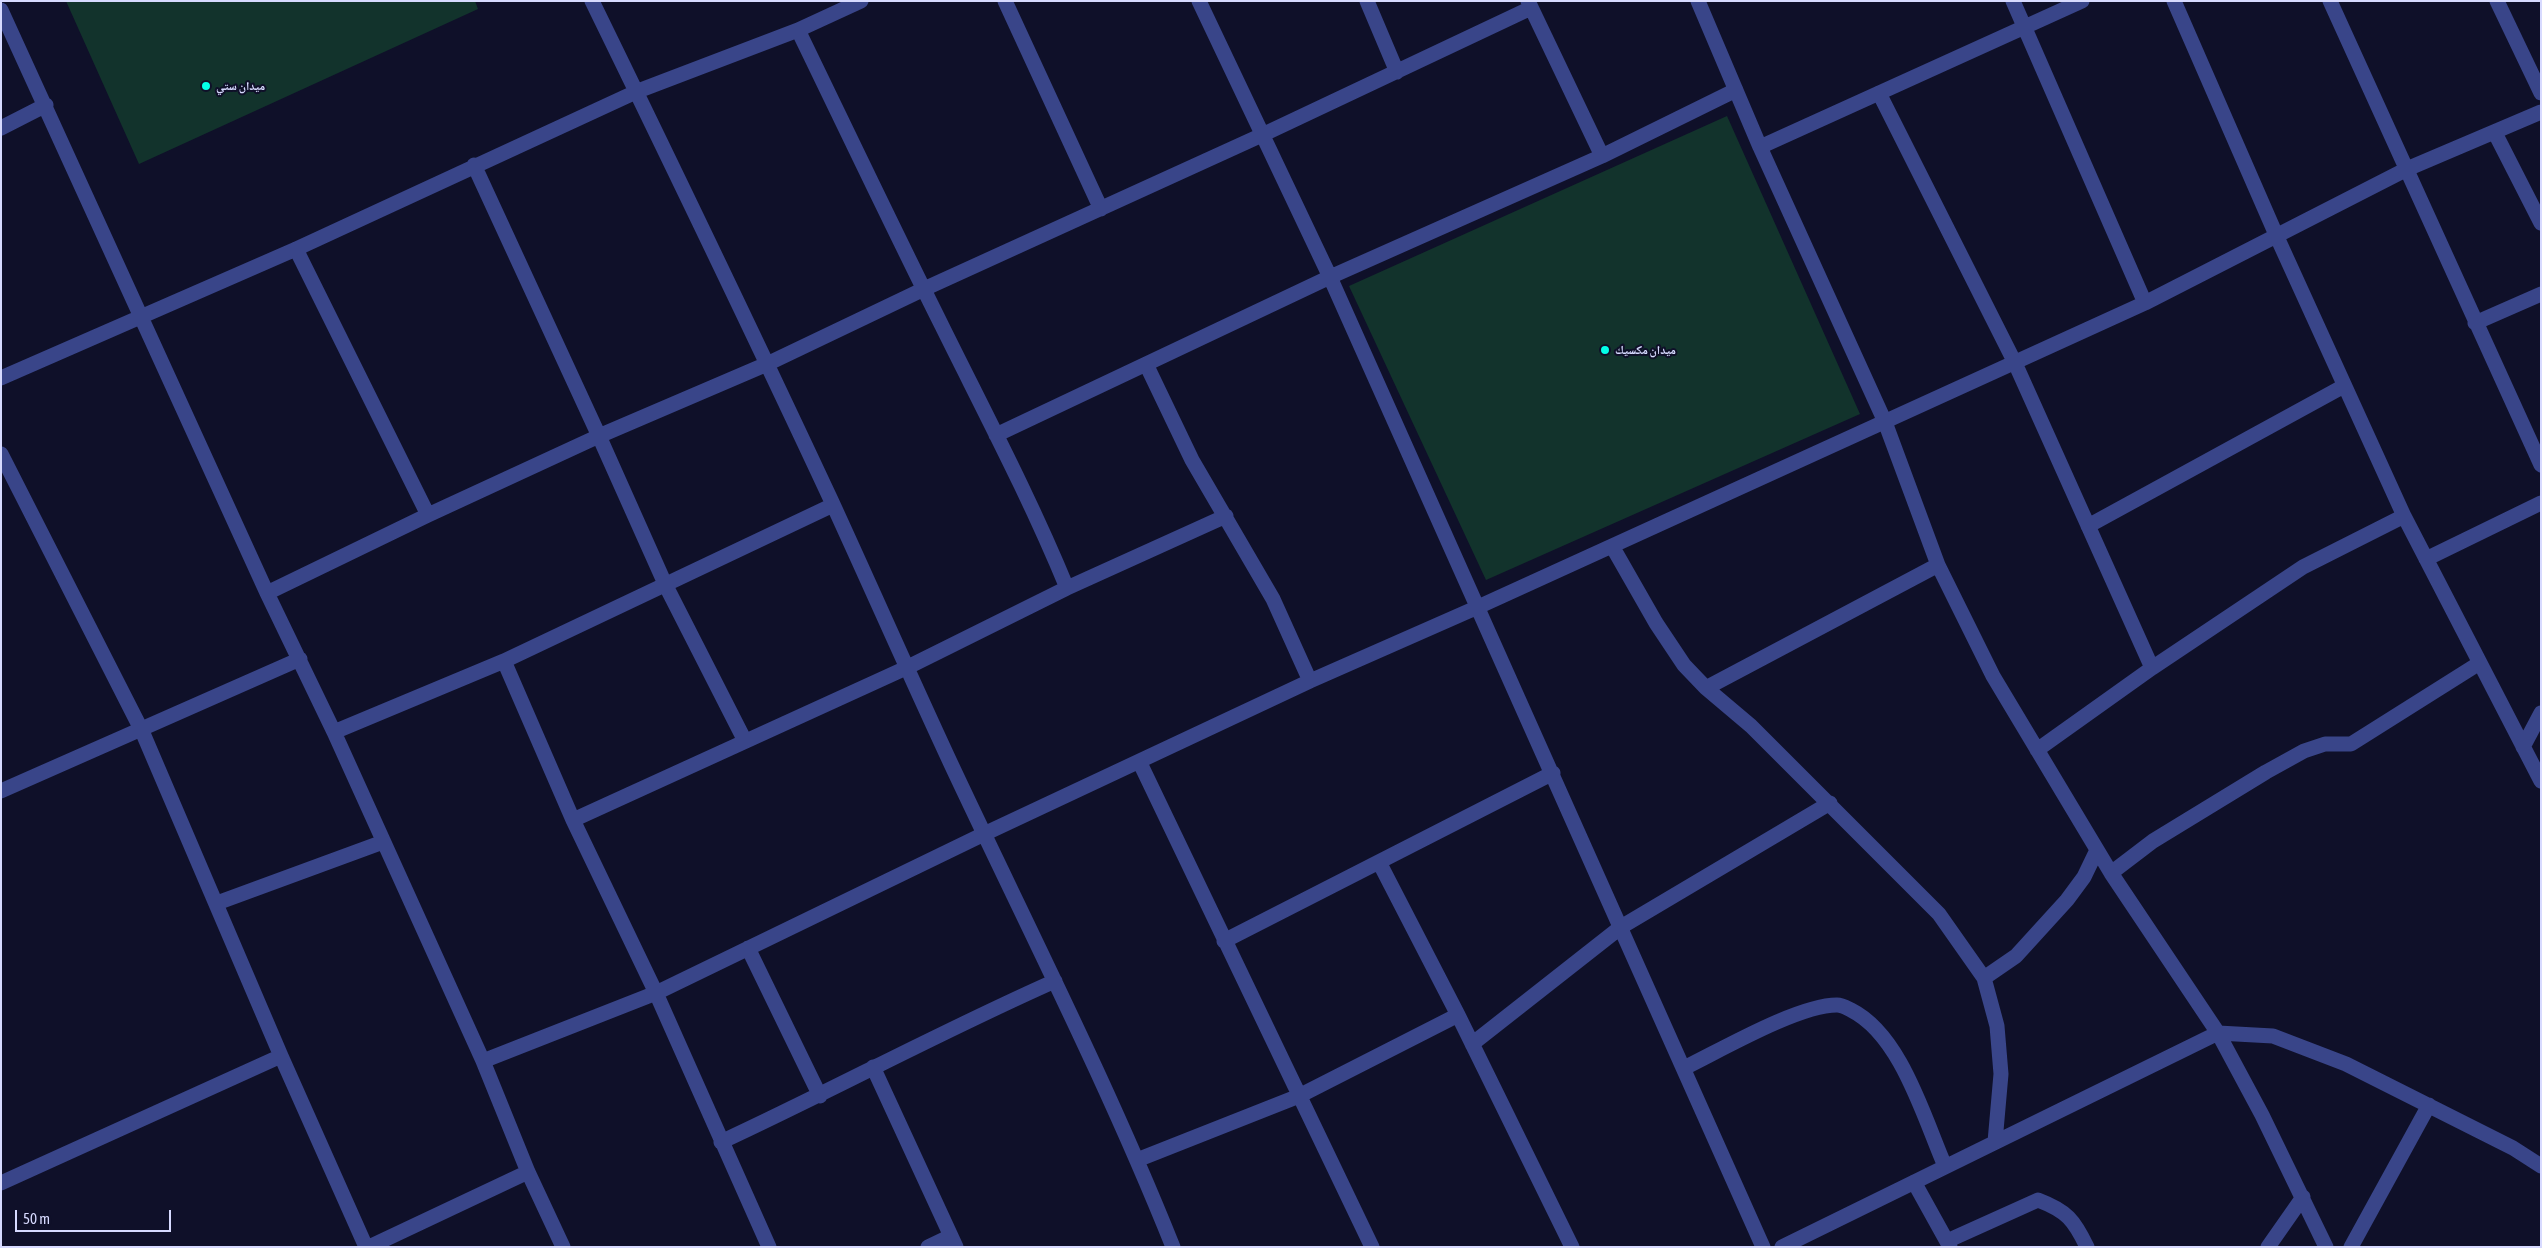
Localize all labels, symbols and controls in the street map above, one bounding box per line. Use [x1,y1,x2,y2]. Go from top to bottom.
place label: ميدان ستي [216,79,265,93]
marker: ميدان ستي [200,80,212,92]
place label: ميدان مكسيك [1615,343,1676,357]
marker: ميدان مكسيك [1599,344,1611,356]
scale bar [18,1200,174,1232]
text: 50 m [23,1210,50,1227]

